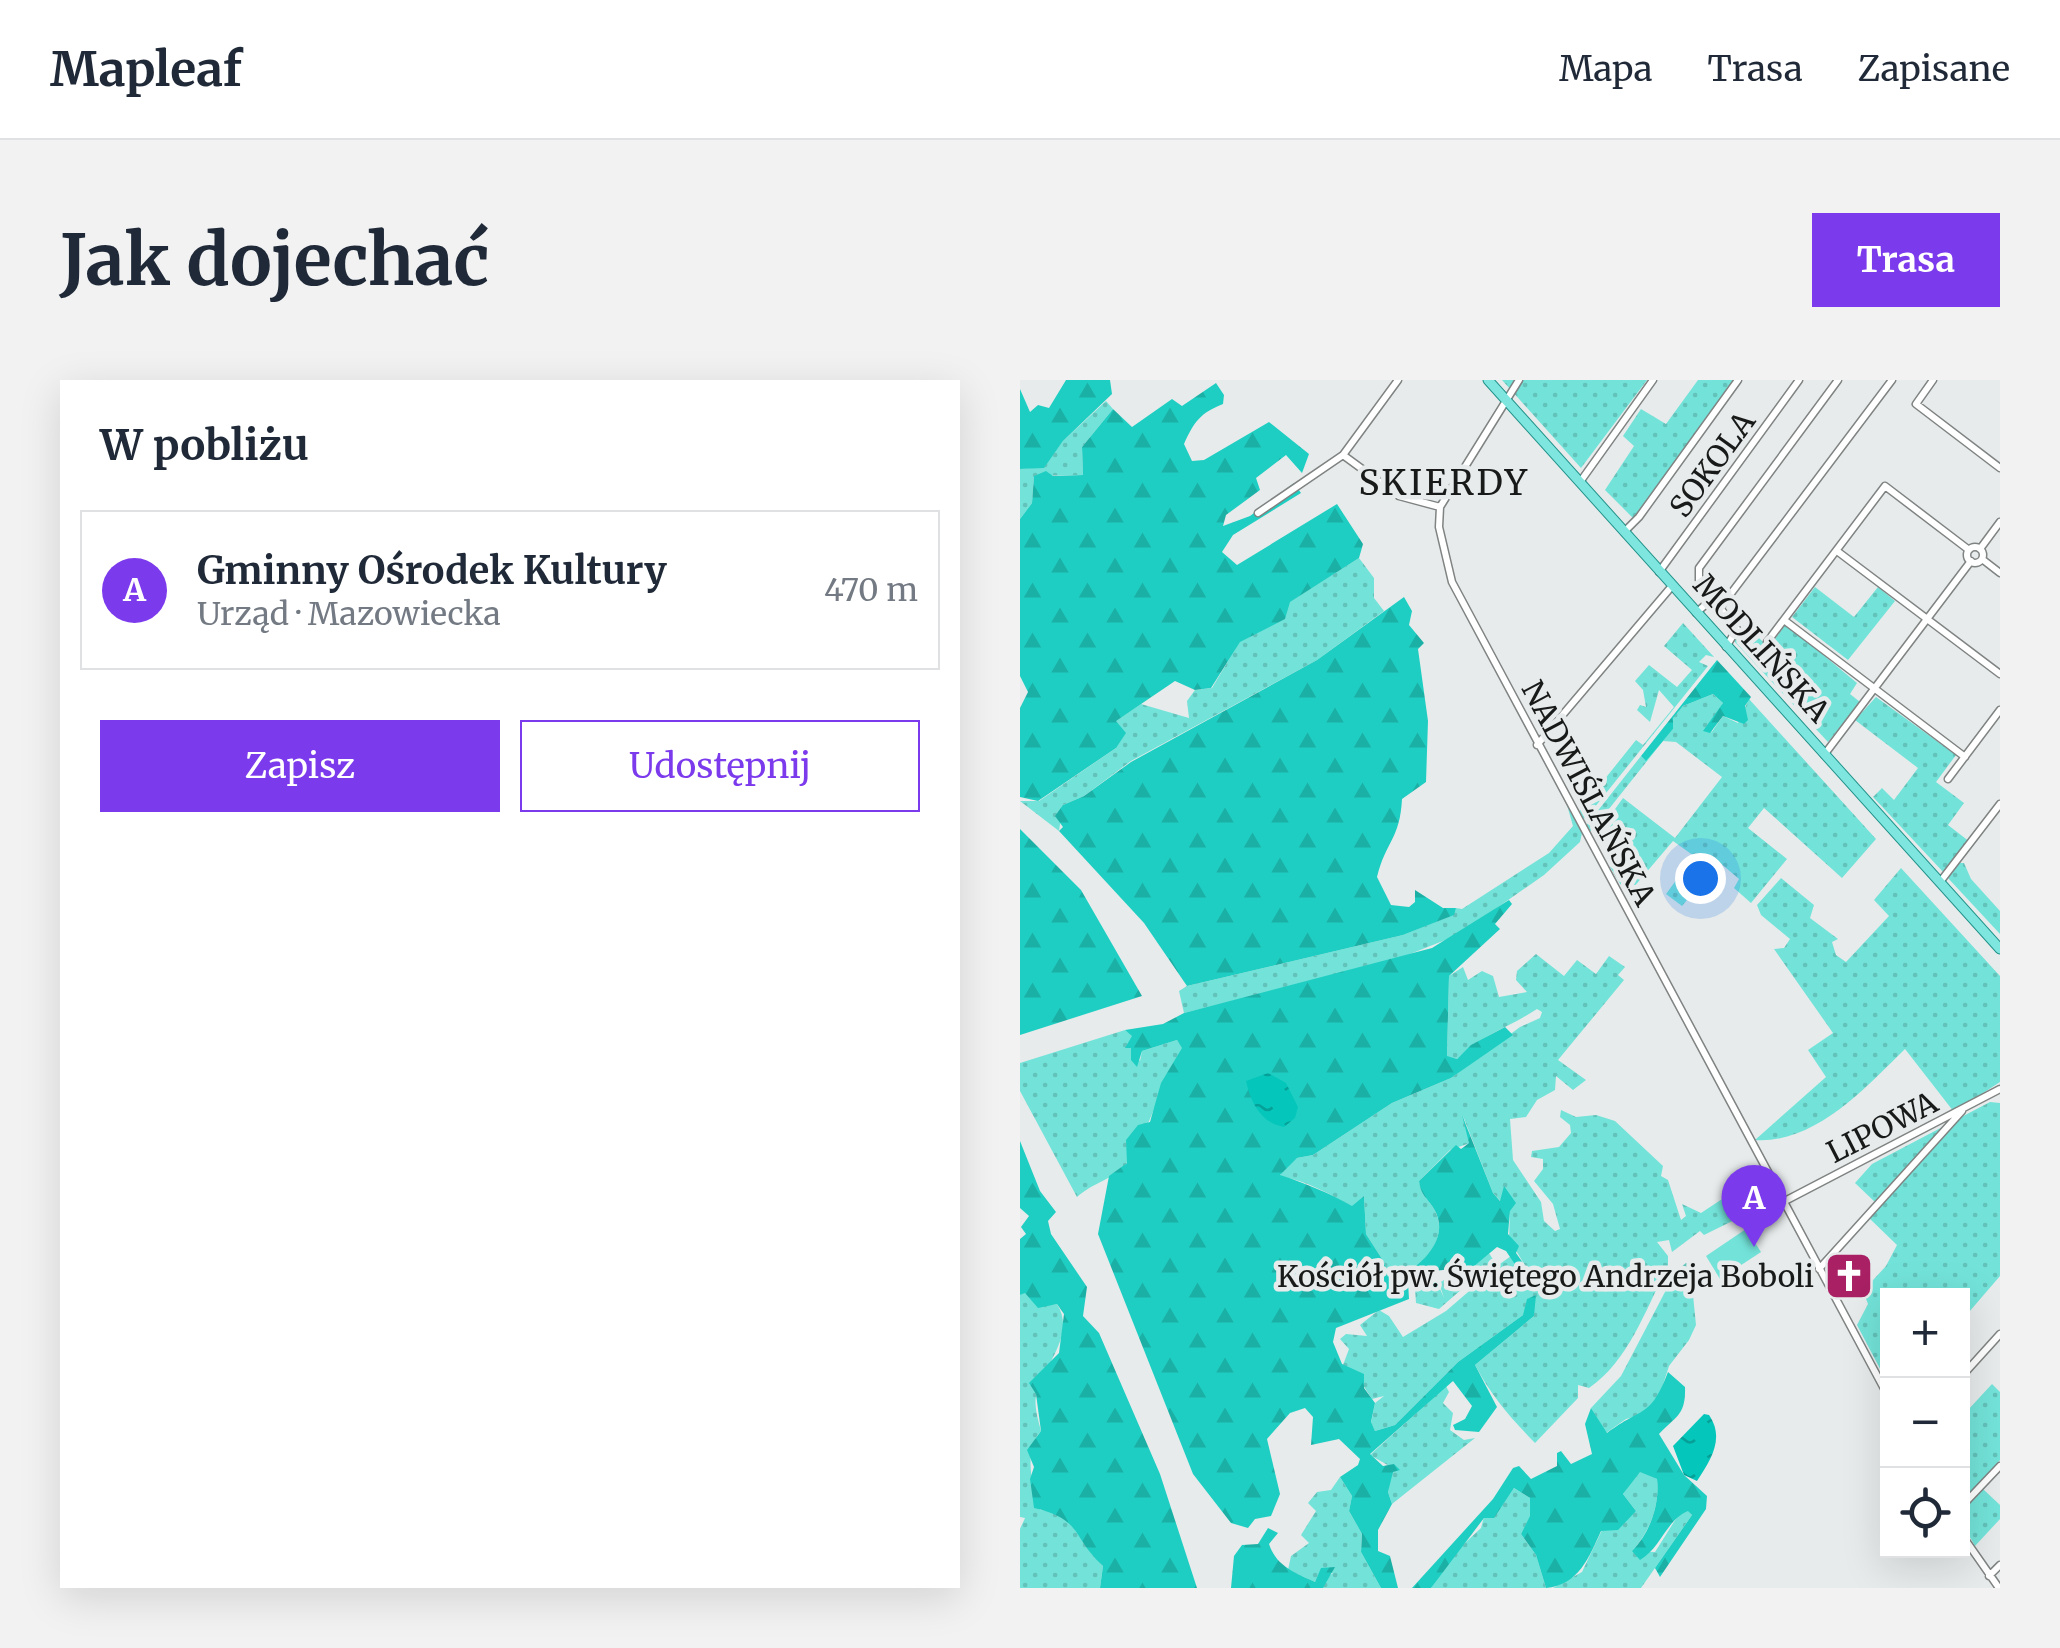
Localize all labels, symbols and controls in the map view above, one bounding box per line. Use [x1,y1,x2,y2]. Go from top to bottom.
text: Mapleaf [50,39,242,99]
text: Mapa [1559,47,1653,91]
text: Trasa [1708,47,1803,91]
text: Zapisane [1858,47,2010,91]
button: Trasa [1812,213,2000,307]
text: Jak dojechać [60,216,489,304]
street label: SOKOLA [1661,403,1764,524]
text: W pobliżu [100,419,309,471]
district label: SKIERDY [1358,461,1530,505]
text: Gminny Ośrodek Kultury [197,547,667,594]
street label: MODLIŃSKA [1686,566,1839,730]
text: A [123,570,146,610]
text: 470 m [824,570,918,610]
text: Urząd · Mazowiecka [197,594,501,634]
street label: NADWIŚLAŃSKA [1514,674,1665,913]
button: Zapisz [100,720,500,812]
button: Udostępnij [520,720,920,812]
your location [1675,853,1726,904]
street label: LIPOWA [1820,1083,1944,1171]
pin: A [1722,1164,1786,1247]
church icon: Kościół pw. Świętego Andrzeja Boboli [1823,1250,1875,1302]
place label: Kościół pw. Świętego Andrzeja Boboli [1277,1257,1814,1295]
map controls [1880,1288,1970,1558]
button: + [1880,1288,1970,1378]
button: − [1880,1378,1970,1468]
button: locate [1880,1468,1970,1558]

